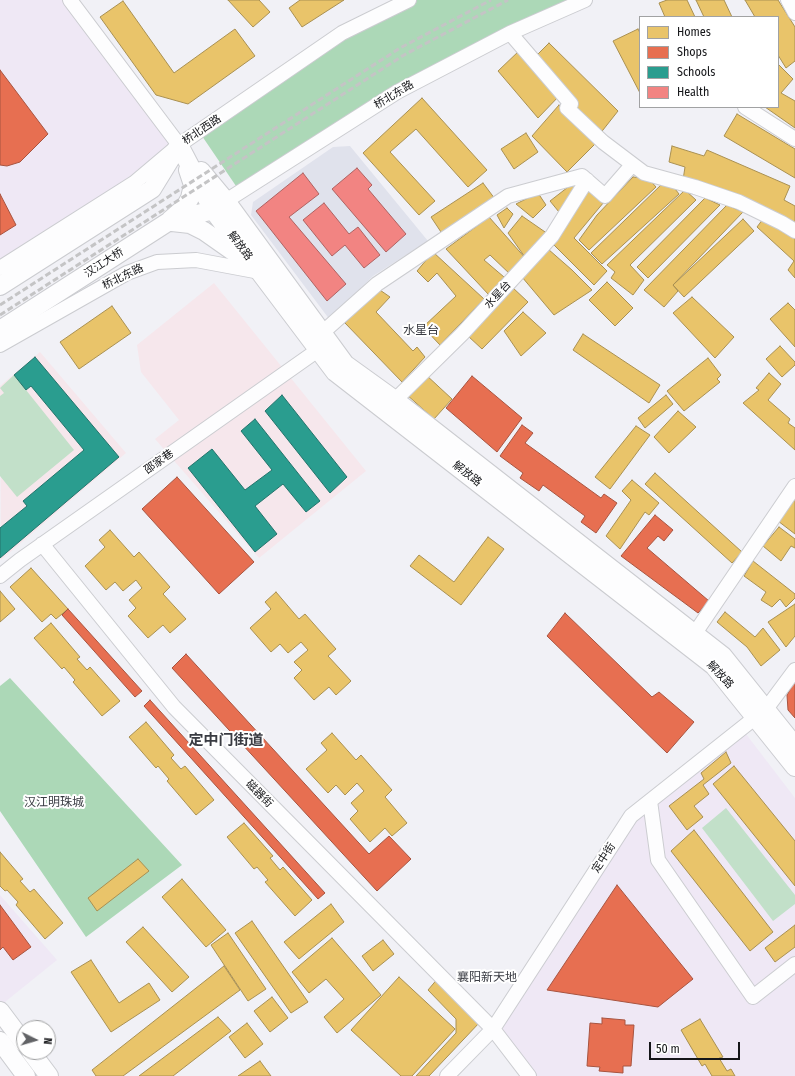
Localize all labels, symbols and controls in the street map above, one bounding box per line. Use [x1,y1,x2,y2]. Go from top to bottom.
legend [639,16,779,108]
text: Homes [677,25,711,39]
text: Shops [677,45,707,59]
text: Schools [677,65,715,79]
street label: 桥北东路 [372,78,416,112]
text: Health [677,85,709,99]
street label: 桥北西路 [180,112,224,148]
street label: 解放路 [225,229,255,263]
street label: 汉江大桥 [82,245,126,281]
street label: 桥北东路 [100,261,146,293]
street label: 水星台 [482,278,514,312]
district label: 水星台 [403,324,439,338]
street label: 邵家巷 [142,447,176,477]
street label: 解放路 [450,459,484,489]
street label: 解放路 [704,658,736,692]
district label: 定中门街道 [189,732,263,750]
street label: 磁器街 [243,778,275,810]
district label: 汉江明珠城 [24,796,84,810]
street label: 定中街 [589,841,619,875]
district label: 襄阳新天地 [457,971,517,985]
north arrow [16,1020,56,1060]
scale bar [651,1034,742,1060]
text: N [41,1037,54,1045]
text: 50 m [656,1042,680,1056]

